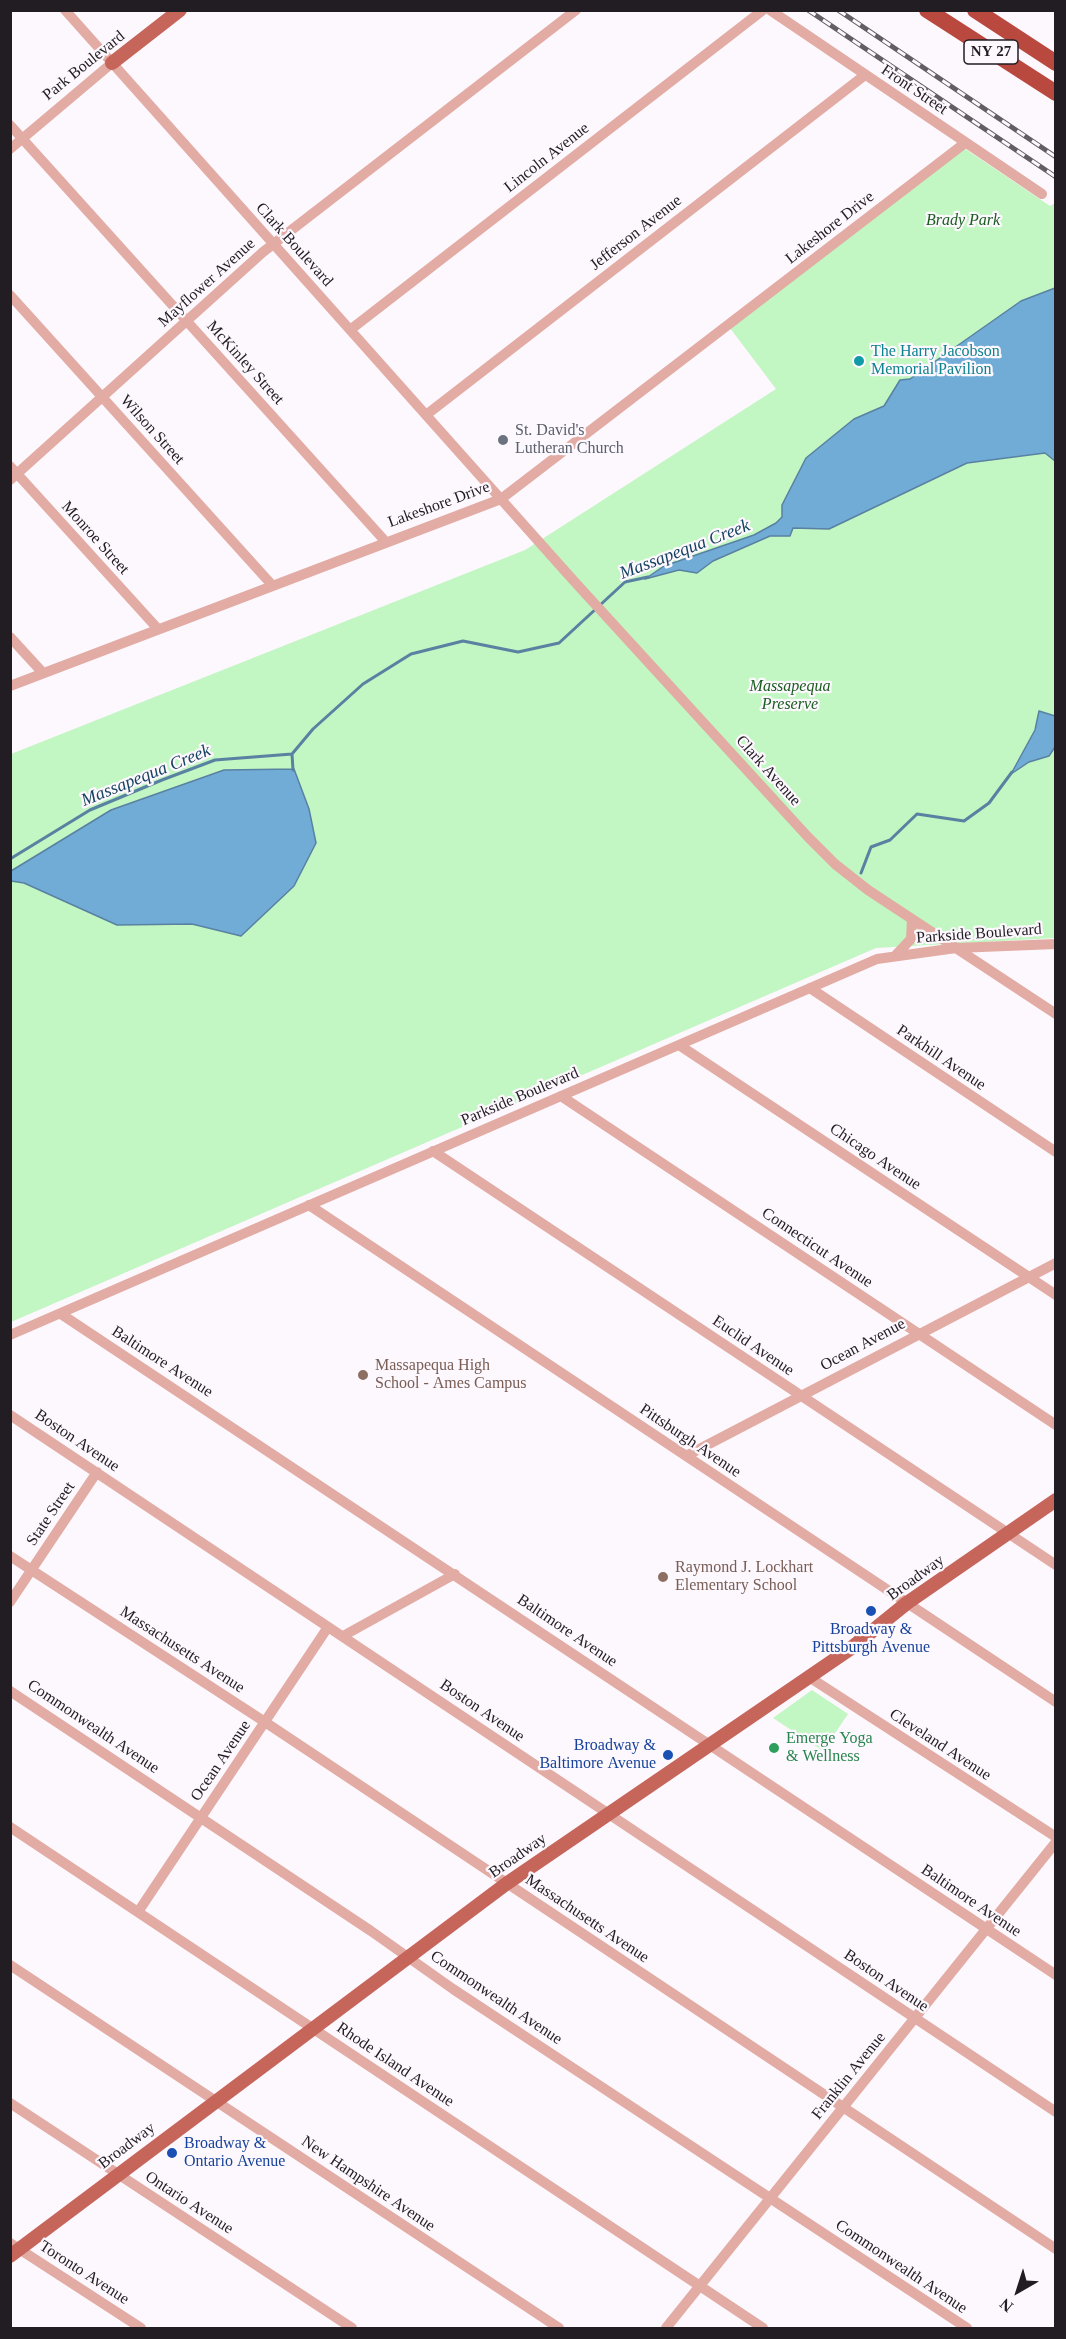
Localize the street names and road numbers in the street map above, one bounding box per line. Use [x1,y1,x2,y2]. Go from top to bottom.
street label: Park Boulevard [39,27,129,105]
road number: NY 27 [964,40,1018,64]
street label: Front Street [877,61,951,119]
street label: Lincoln Avenue [501,119,593,197]
street label: Lakeshore Drive [782,187,878,269]
street label: Jefferson Avenue [586,191,686,275]
street label: Clark Boulevard [251,199,337,291]
street label: Mayflower Avenue [155,234,259,332]
street label: McKinley Street [202,317,288,409]
street label: Wilson Street [116,391,188,469]
street label: Lakeshore Drive [385,478,493,532]
street label: Monroe Street [57,497,133,579]
street label: Clark Avenue [731,732,805,810]
street label: Parkside Boulevard [916,920,1042,948]
street label: Parkhill Avenue [893,1021,989,1095]
street label: Parkside Boulevard [458,1064,582,1130]
street label: Chicago Avenue [826,1119,924,1195]
street label: Connecticut Avenue [758,1204,876,1292]
street label: Euclid Avenue [709,1312,797,1380]
street label: Ocean Avenue [817,1315,909,1375]
street label: Baltimore Avenue [108,1322,216,1402]
street label: Pittsburgh Avenue [636,1400,744,1482]
street label: Boston Avenue [31,1406,123,1476]
street label: State Street [23,1478,79,1550]
street label: Broadway [884,1551,948,1605]
street label: Baltimore Avenue [513,1590,621,1672]
street label: Massachusetts Avenue [116,1602,248,1698]
street label: Commonwealth Avenue [23,1676,163,1778]
street label: Boston Avenue [436,1676,528,1746]
street label: Cleveland Avenue [886,1705,994,1785]
street label: Ocean Avenue [187,1717,255,1805]
street label: Broadway [486,1829,550,1883]
street label: Baltimore Avenue [917,1860,1025,1942]
street label: Massachusetts Avenue [522,1870,652,1968]
street label: Boston Avenue [840,1946,932,2016]
street label: Commonwealth Avenue [426,1947,566,2049]
street label: Rhode Island Avenue [333,2019,457,2111]
street label: Franklin Avenue [808,2028,890,2124]
street label: Broadway [95,2119,159,2173]
street label: New Hampshire Avenue [298,2132,438,2236]
street label: Ontario Avenue [141,2167,237,2239]
street label: Commonwealth Avenue [831,2216,971,2318]
street label: Toronto Avenue [36,2237,132,2309]

